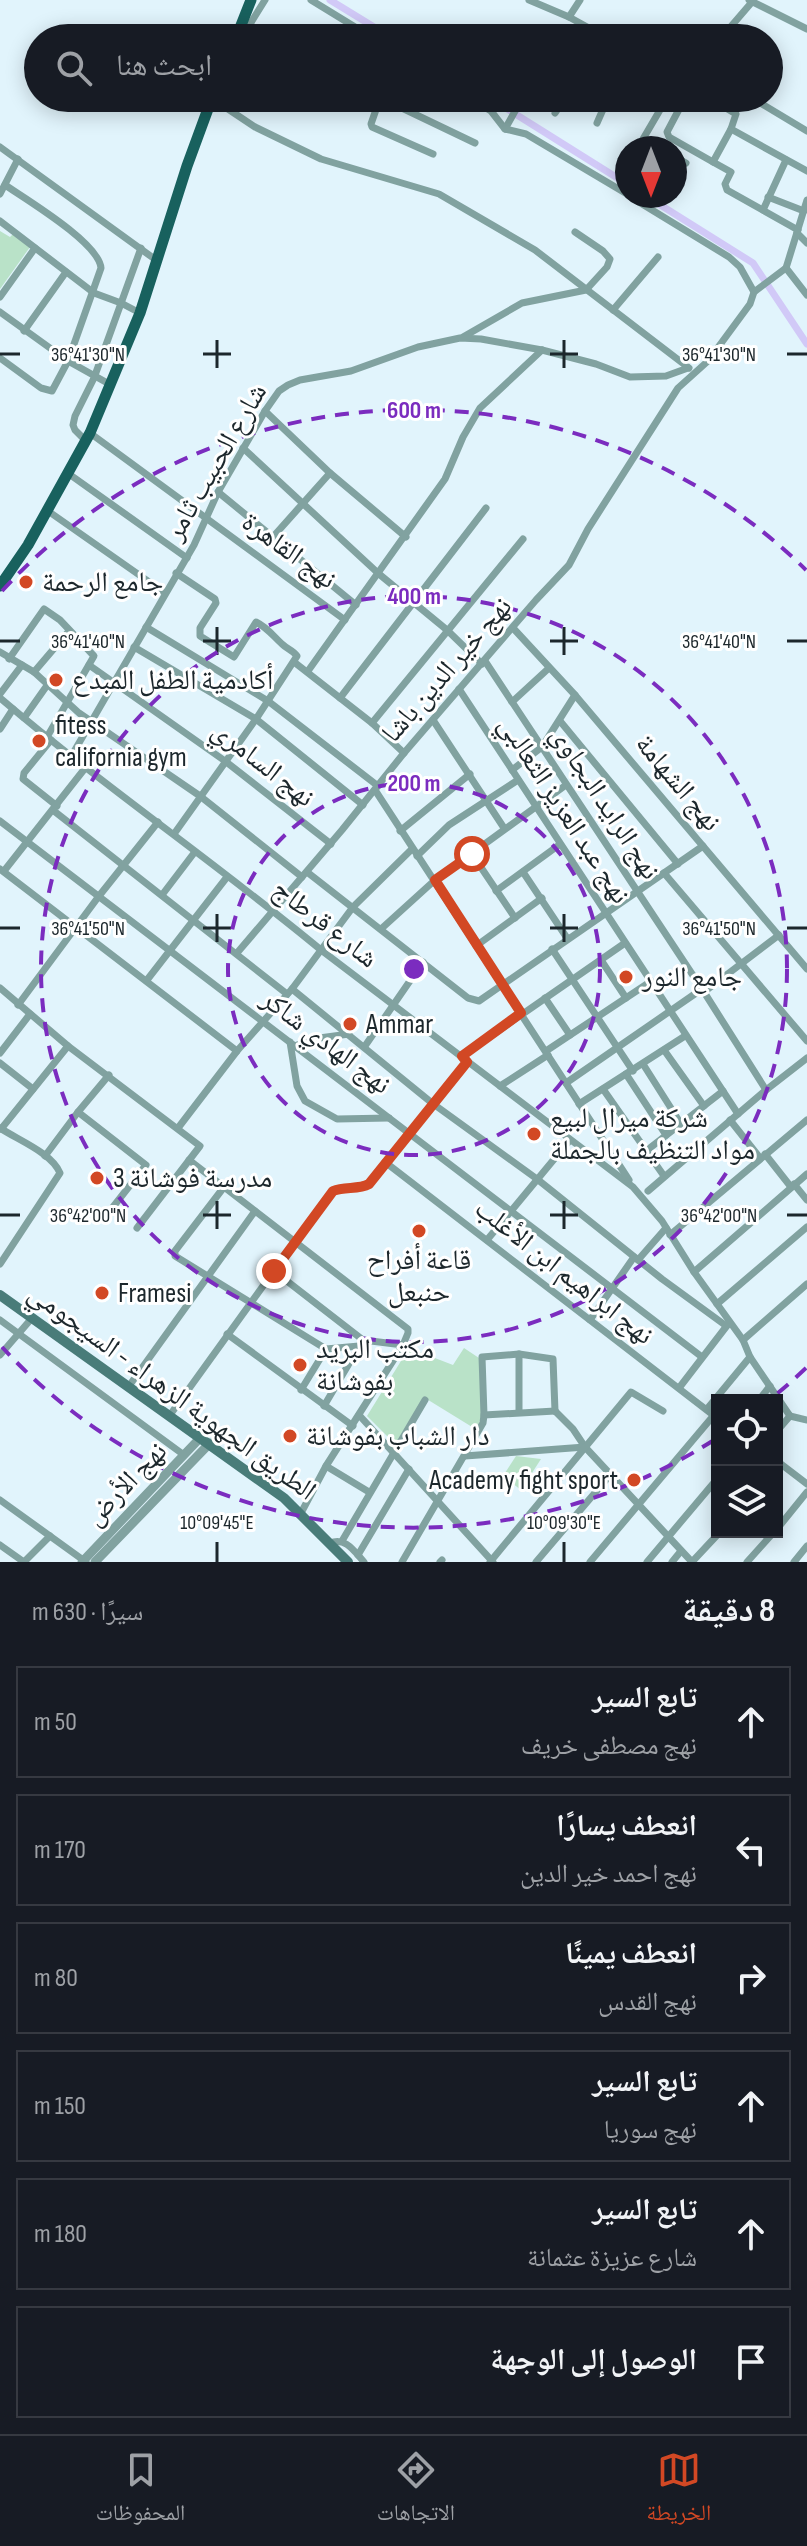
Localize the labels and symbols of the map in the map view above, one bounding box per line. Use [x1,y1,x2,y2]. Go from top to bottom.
north arrow [615,136,687,208]
text: 36°41'30"N [51,343,125,367]
text: 36°41'30"N [682,343,756,367]
street label: شارع الحبيب ثامر [157,378,274,547]
text: 600 m [387,396,441,425]
street label: نهج القاهرة [235,506,343,596]
place label: جامع الرحمة [42,566,163,599]
marker: جامع الرحمة [17,573,35,591]
text: 400 m [387,582,441,611]
street label: نهج خير الدين باشا [375,591,519,749]
text: 36°41'40"N [51,630,125,654]
text: 36°41'40"N [682,630,756,654]
place label: أكادمية الطفل المبدع [72,662,274,697]
marker: أكادمية الطفل المبدع [47,671,65,689]
place label: fitess california gym [55,709,187,774]
street label: نهج عبد العزيز الثعالبي [487,710,637,913]
street label: نهج السامري [202,714,321,818]
street label: نهج الرايد البجاوي [539,720,667,889]
street label: نهج الشهامة [628,728,728,838]
marker: fitess california gym [30,732,48,750]
text: 200 m [387,769,441,798]
route start [454,836,490,872]
street label: شارع قرطاج [266,873,384,975]
text: 36°41'50"N [51,917,125,941]
text: 36°41'50"N [682,917,756,941]
centre of rings [400,955,428,983]
place label: جامع النور [641,961,742,994]
marker: جامع النور [617,968,635,986]
street label: نهج الهادي شاكر [251,982,397,1105]
place label: Ammar [365,1008,433,1041]
marker: Ammar [341,1015,359,1033]
place label: شركة ميرال لبيع مواد التنظيف بالجملة [550,1102,755,1167]
marker: شركة ميرال لبيع مواد التنظيف بالجملة [525,1125,543,1143]
place label: مدرسة فوشانة 3 [113,1162,272,1195]
marker: مدرسة فوشانة 3 [88,1169,106,1187]
street label: نهج ابراهيم ابن الأغلب [467,1192,660,1353]
text: 36°42'00"N [50,1204,126,1228]
text: 36°42'00"N [681,1204,757,1228]
marker: قاعة أفراح حنبعل [410,1222,428,1240]
place label: قاعة أفراح حنبعل [367,1242,471,1309]
route end [256,1253,292,1289]
street label: الطريق الجهوية الزهراء - السيجومي [19,1276,322,1512]
place label: Framesi [118,1277,191,1310]
marker: Framesi [93,1284,111,1302]
place label: مكتب البريد بفوشانة [316,1333,434,1398]
marker: مكتب البريد بفوشانة [291,1356,309,1374]
place label: دار الشباب بفوشانة [306,1420,490,1453]
marker: دار الشباب بفوشانة [281,1427,299,1445]
street label: نهج الأرض [78,1435,174,1533]
place label: Academy fight sport [428,1464,618,1497]
marker: Academy fight sport [625,1471,643,1489]
text: 10°09'45"E [180,1511,254,1535]
text: 10°09'30"E [527,1511,601,1535]

